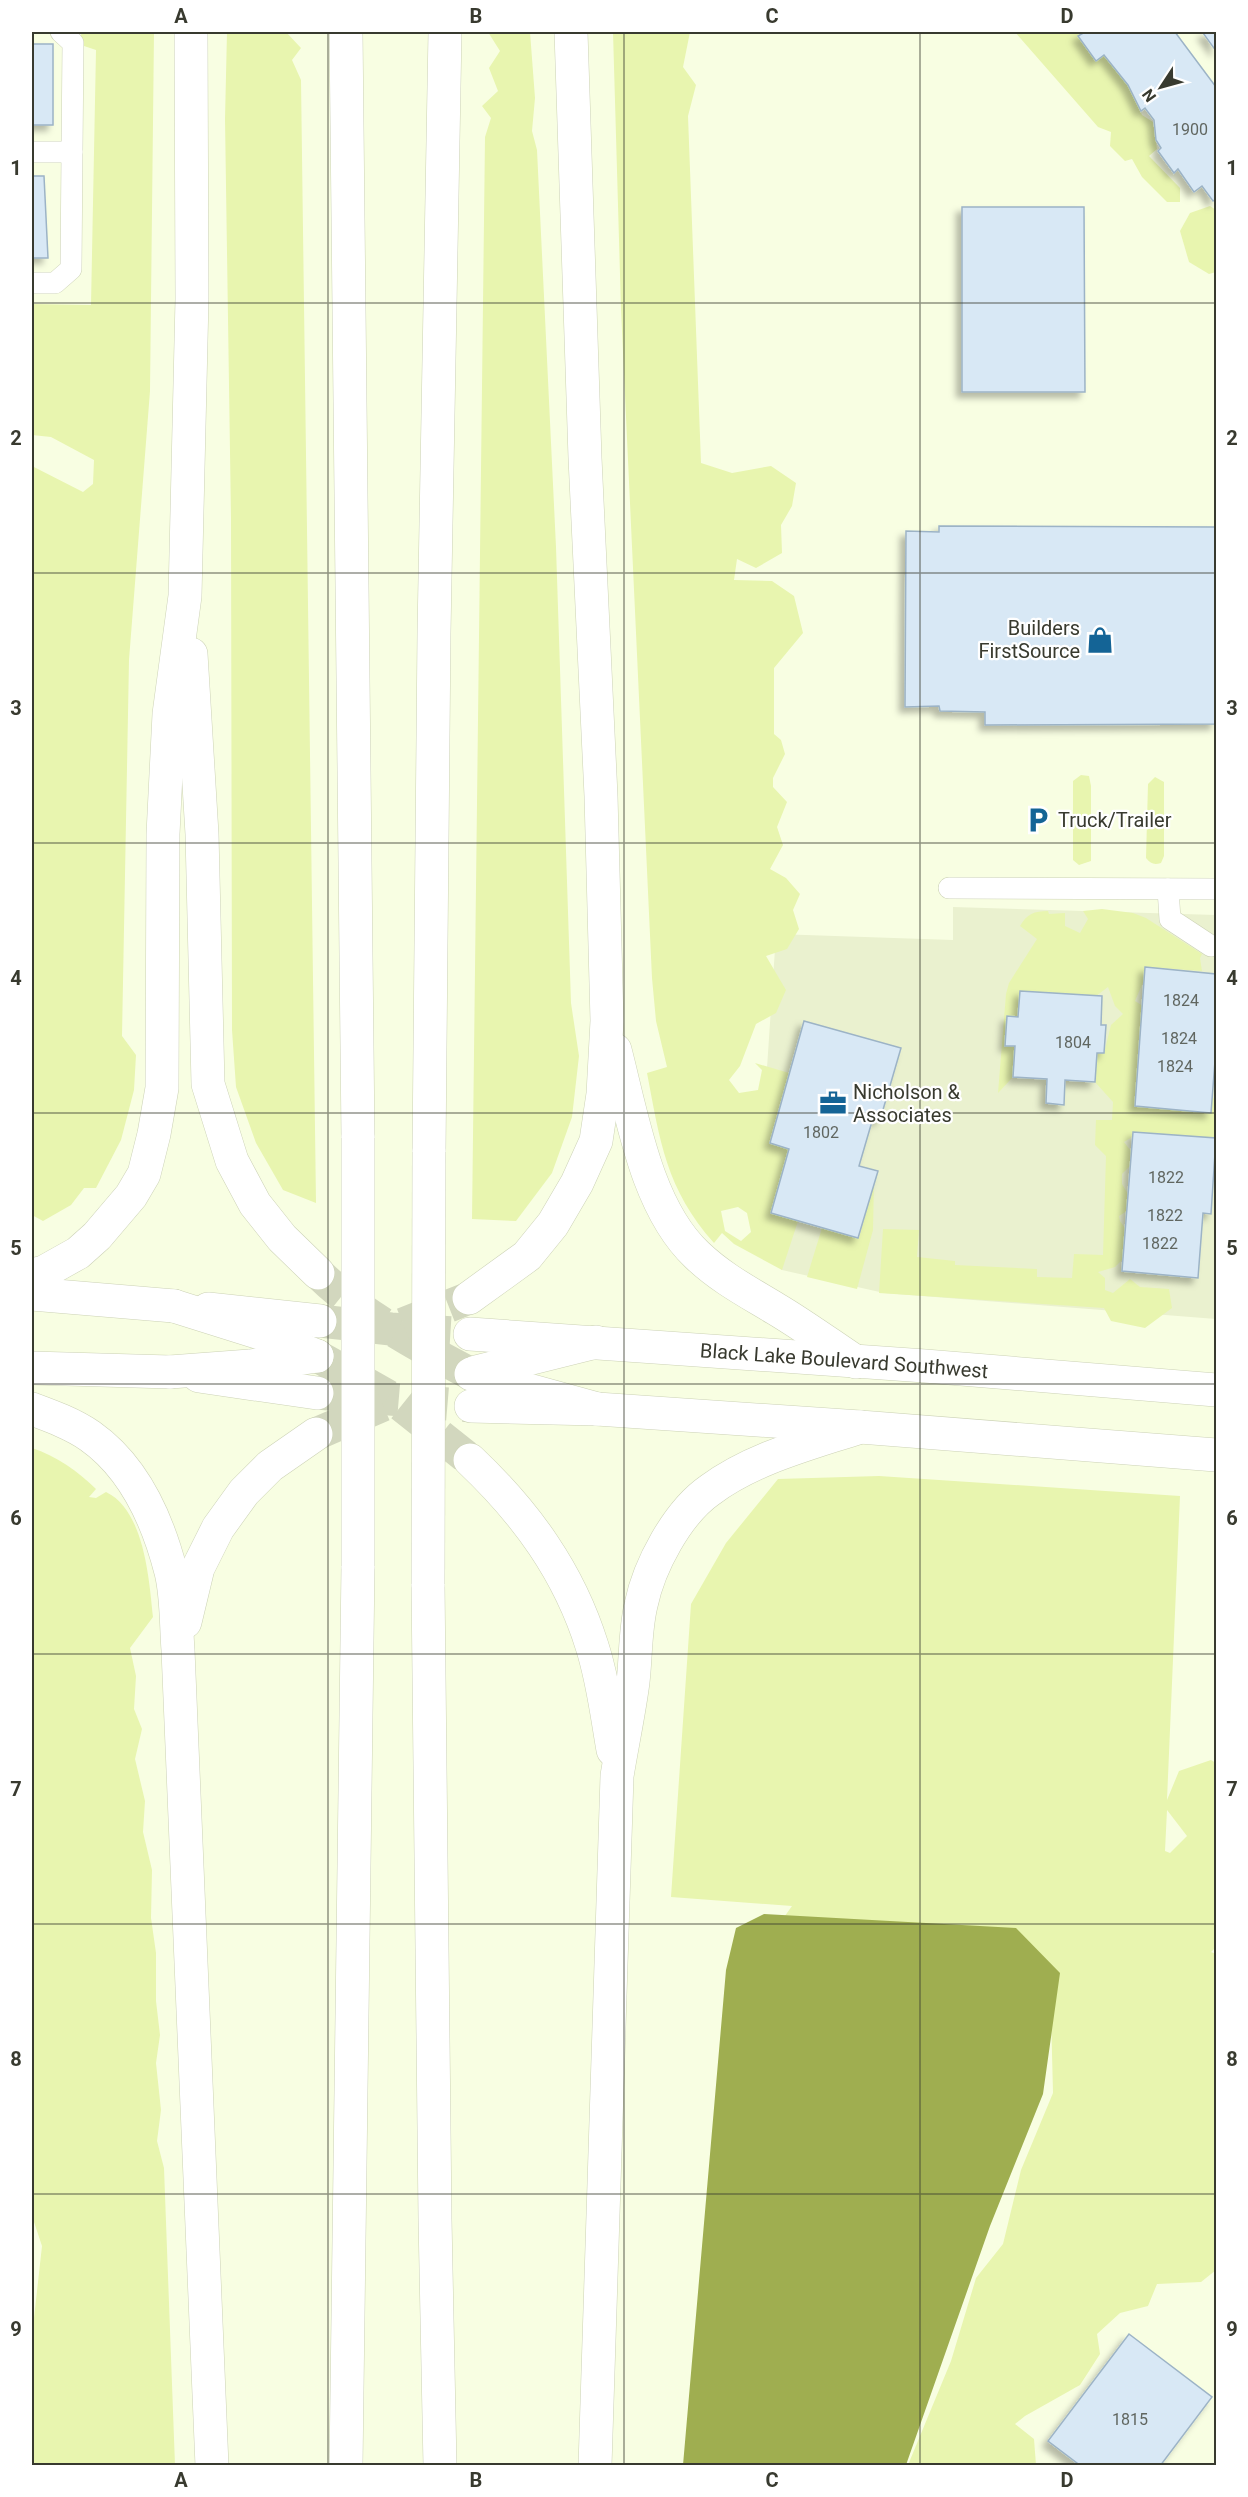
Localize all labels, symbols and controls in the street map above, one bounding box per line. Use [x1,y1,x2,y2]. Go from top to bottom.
text: A [174,4,188,28]
text: B [470,4,482,28]
text: C [765,4,779,28]
text: D [1061,4,1074,28]
north arrow [1131,57,1191,117]
text: N [1138,85,1160,106]
house number: 1900 [1172,120,1208,139]
text: 1 [10,156,22,180]
text: 1 [1226,156,1238,180]
text: 2 [10,426,22,450]
text: 2 [1226,426,1238,450]
place label: Builders FirstSource [978,616,1080,663]
shop icon: Builders FirstSource [1085,625,1115,655]
text: 3 [10,696,22,720]
text: 3 [1226,696,1238,720]
parking icon: Truck/Trailer [1023,805,1053,835]
place label: Truck/Trailer [1058,808,1172,832]
text: 4 [10,966,22,990]
text: 4 [1226,966,1238,990]
house number: 1824 [1163,991,1199,1010]
house number: 1824 [1161,1029,1197,1048]
house number: 1804 [1055,1033,1091,1052]
house number: 1824 [1157,1057,1193,1076]
place label: Nicholson & Associates [853,1080,961,1127]
office icon: Nicholson & Associates [818,1088,848,1118]
house number: 1802 [803,1123,839,1142]
house number: 1822 [1148,1168,1184,1187]
house number: 1822 [1147,1206,1183,1225]
house number: 1822 [1142,1234,1178,1253]
text: 5 [10,1236,22,1260]
text: 5 [1226,1236,1238,1260]
street label: Black Lake Boulevard Southwest [699,1338,989,1383]
text: 6 [10,1506,22,1530]
text: 6 [1226,1506,1238,1530]
text: 7 [10,1777,22,1801]
text: 7 [1226,1777,1238,1801]
text: 8 [10,2047,22,2071]
text: 8 [1226,2047,1238,2071]
text: 9 [10,2317,22,2341]
text: 9 [1226,2317,1238,2341]
house number: 1815 [1112,2410,1148,2429]
text: A [174,2468,188,2492]
text: B [470,2468,482,2492]
text: C [765,2468,779,2492]
text: D [1061,2468,1074,2492]

